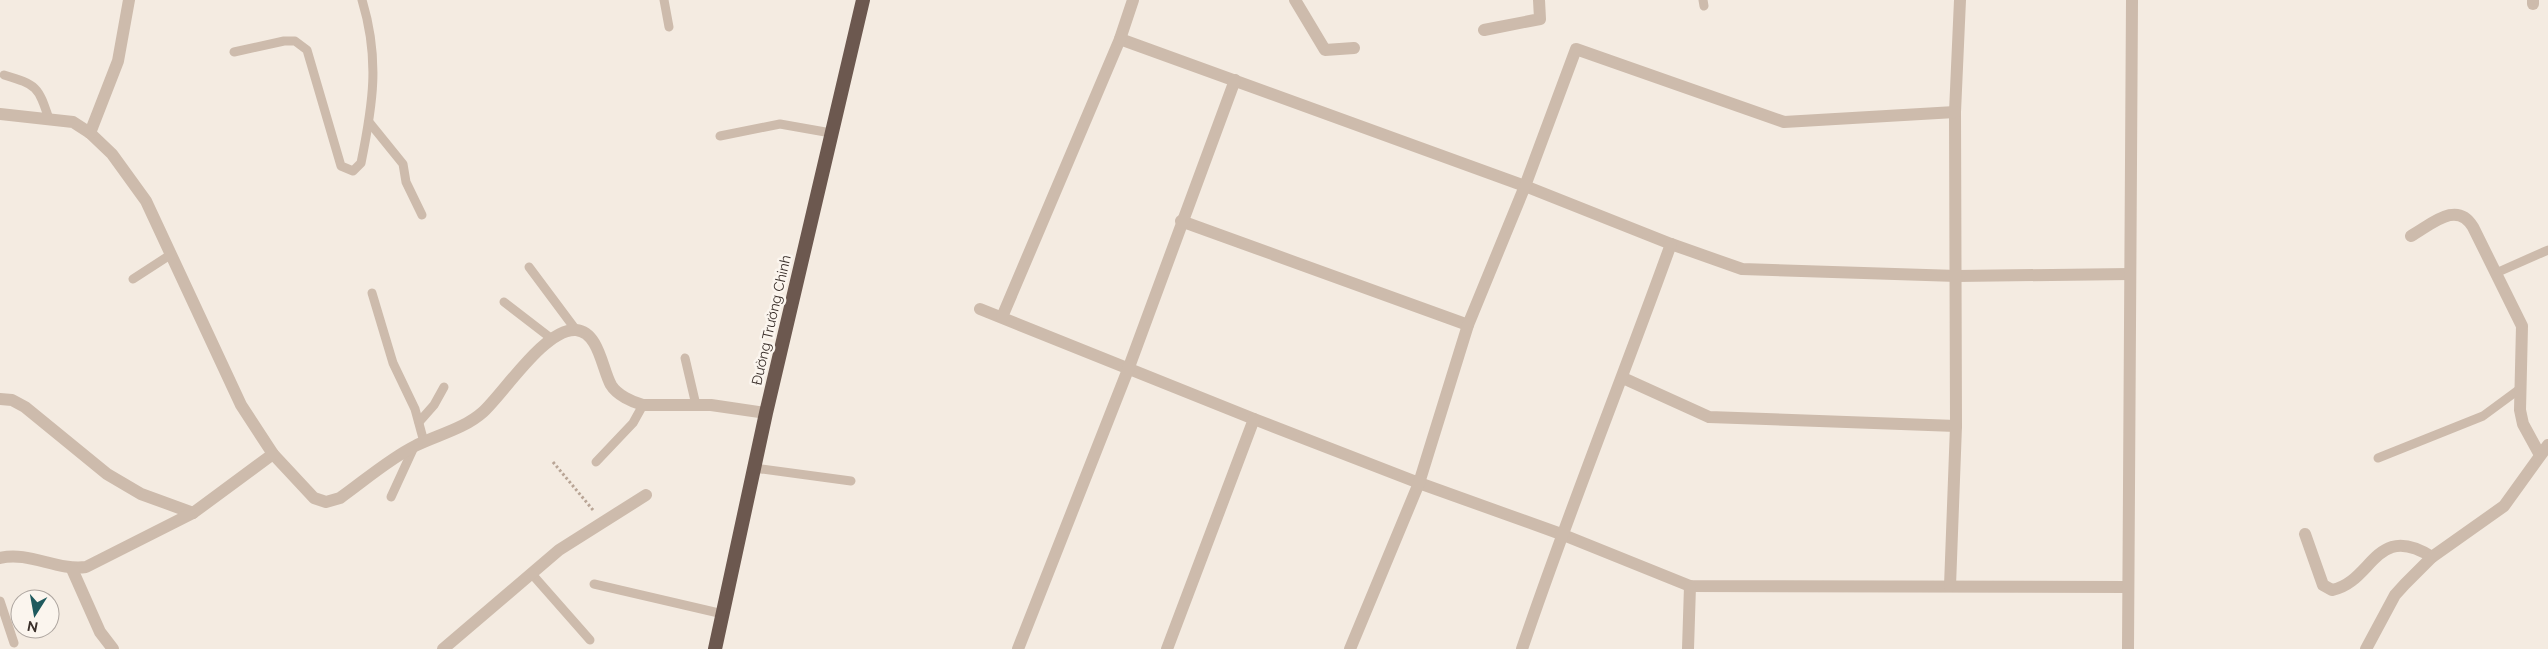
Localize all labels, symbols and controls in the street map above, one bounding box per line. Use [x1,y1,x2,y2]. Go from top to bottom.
street label: Đường Trường Chinh [748,253,794,387]
north arrow [10,589,60,639]
text: N [26,618,39,636]

